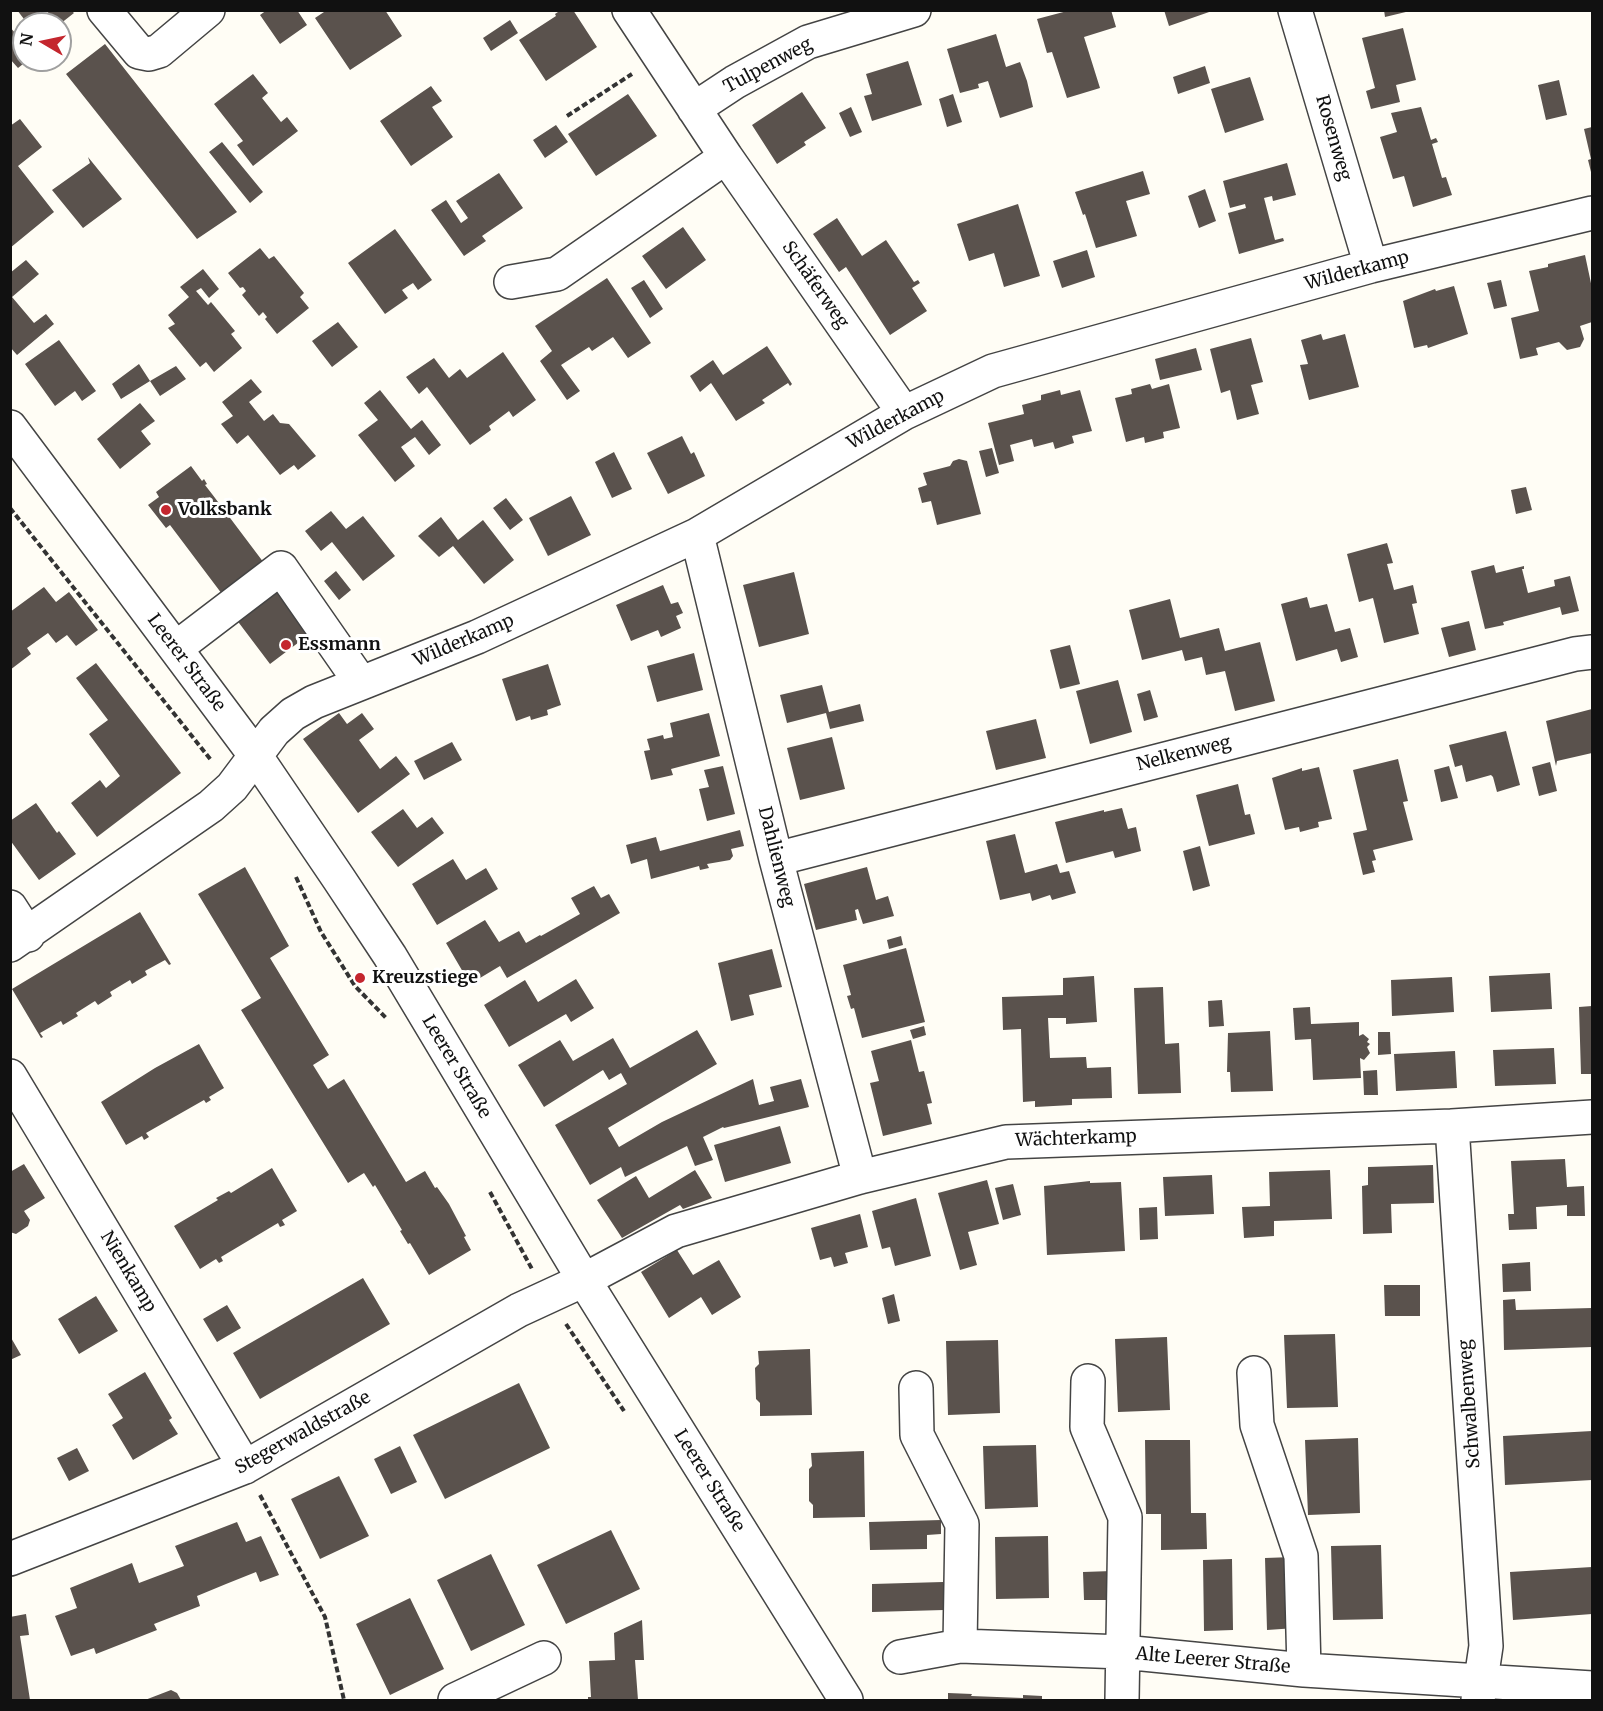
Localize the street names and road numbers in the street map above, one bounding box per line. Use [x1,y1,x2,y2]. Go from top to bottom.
street label: Tulpenweg [720,34,816,98]
street label: Rosenweg [1310,93,1356,183]
street label: Schäferweg [777,237,853,333]
street label: Wilderkamp [1303,247,1411,295]
street label: Wilderkamp [844,385,948,455]
street label: Leerer Straße [142,610,230,716]
street label: Wilderkamp [411,610,517,672]
street label: Nelkenweg [1135,732,1233,776]
street label: Dahlienweg [753,804,799,910]
street label: Leerer Straße [417,1012,495,1122]
street label: Wächterkamp [1015,1126,1137,1152]
street label: Nienkamp [95,1228,161,1316]
street label: Schwalbenweg [1455,1339,1485,1469]
street label: Stegerwaldstraße [231,1387,375,1479]
street label: Leerer Straße [669,1426,749,1536]
street label: Alte Leerer Straße [1135,1643,1291,1679]

